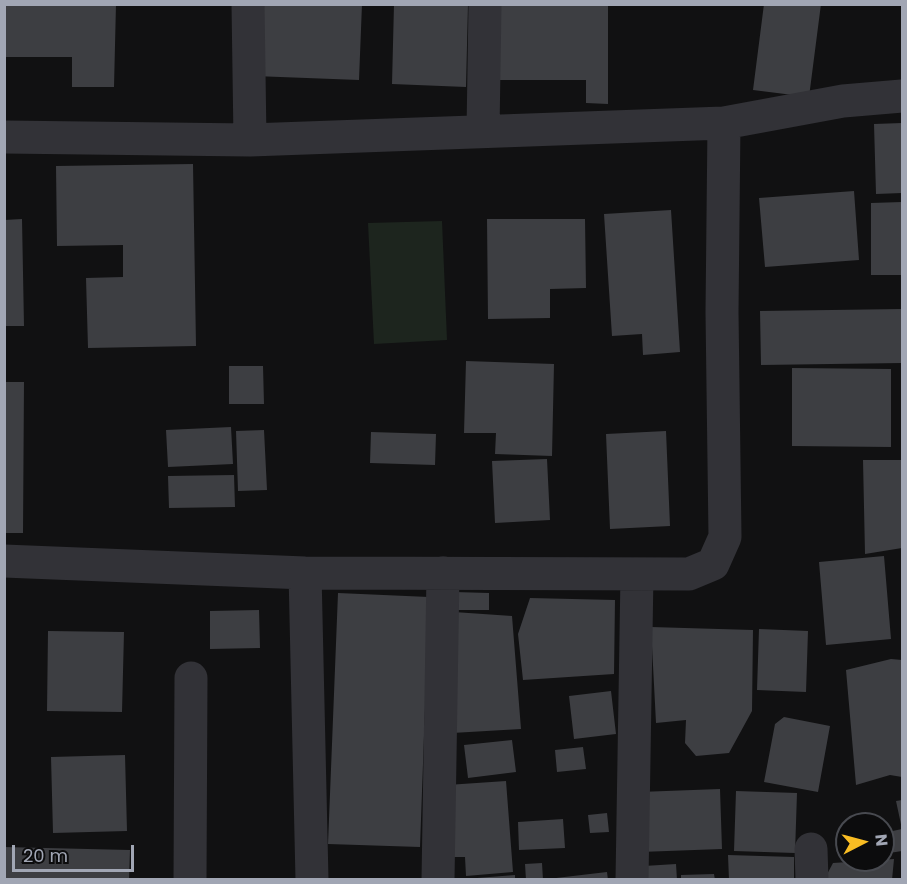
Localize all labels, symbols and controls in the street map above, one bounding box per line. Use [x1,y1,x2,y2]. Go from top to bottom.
north arrow [835,812,895,872]
scale bar [15,833,136,871]
text: N [869,833,893,847]
text: 20 m [23,843,68,868]

